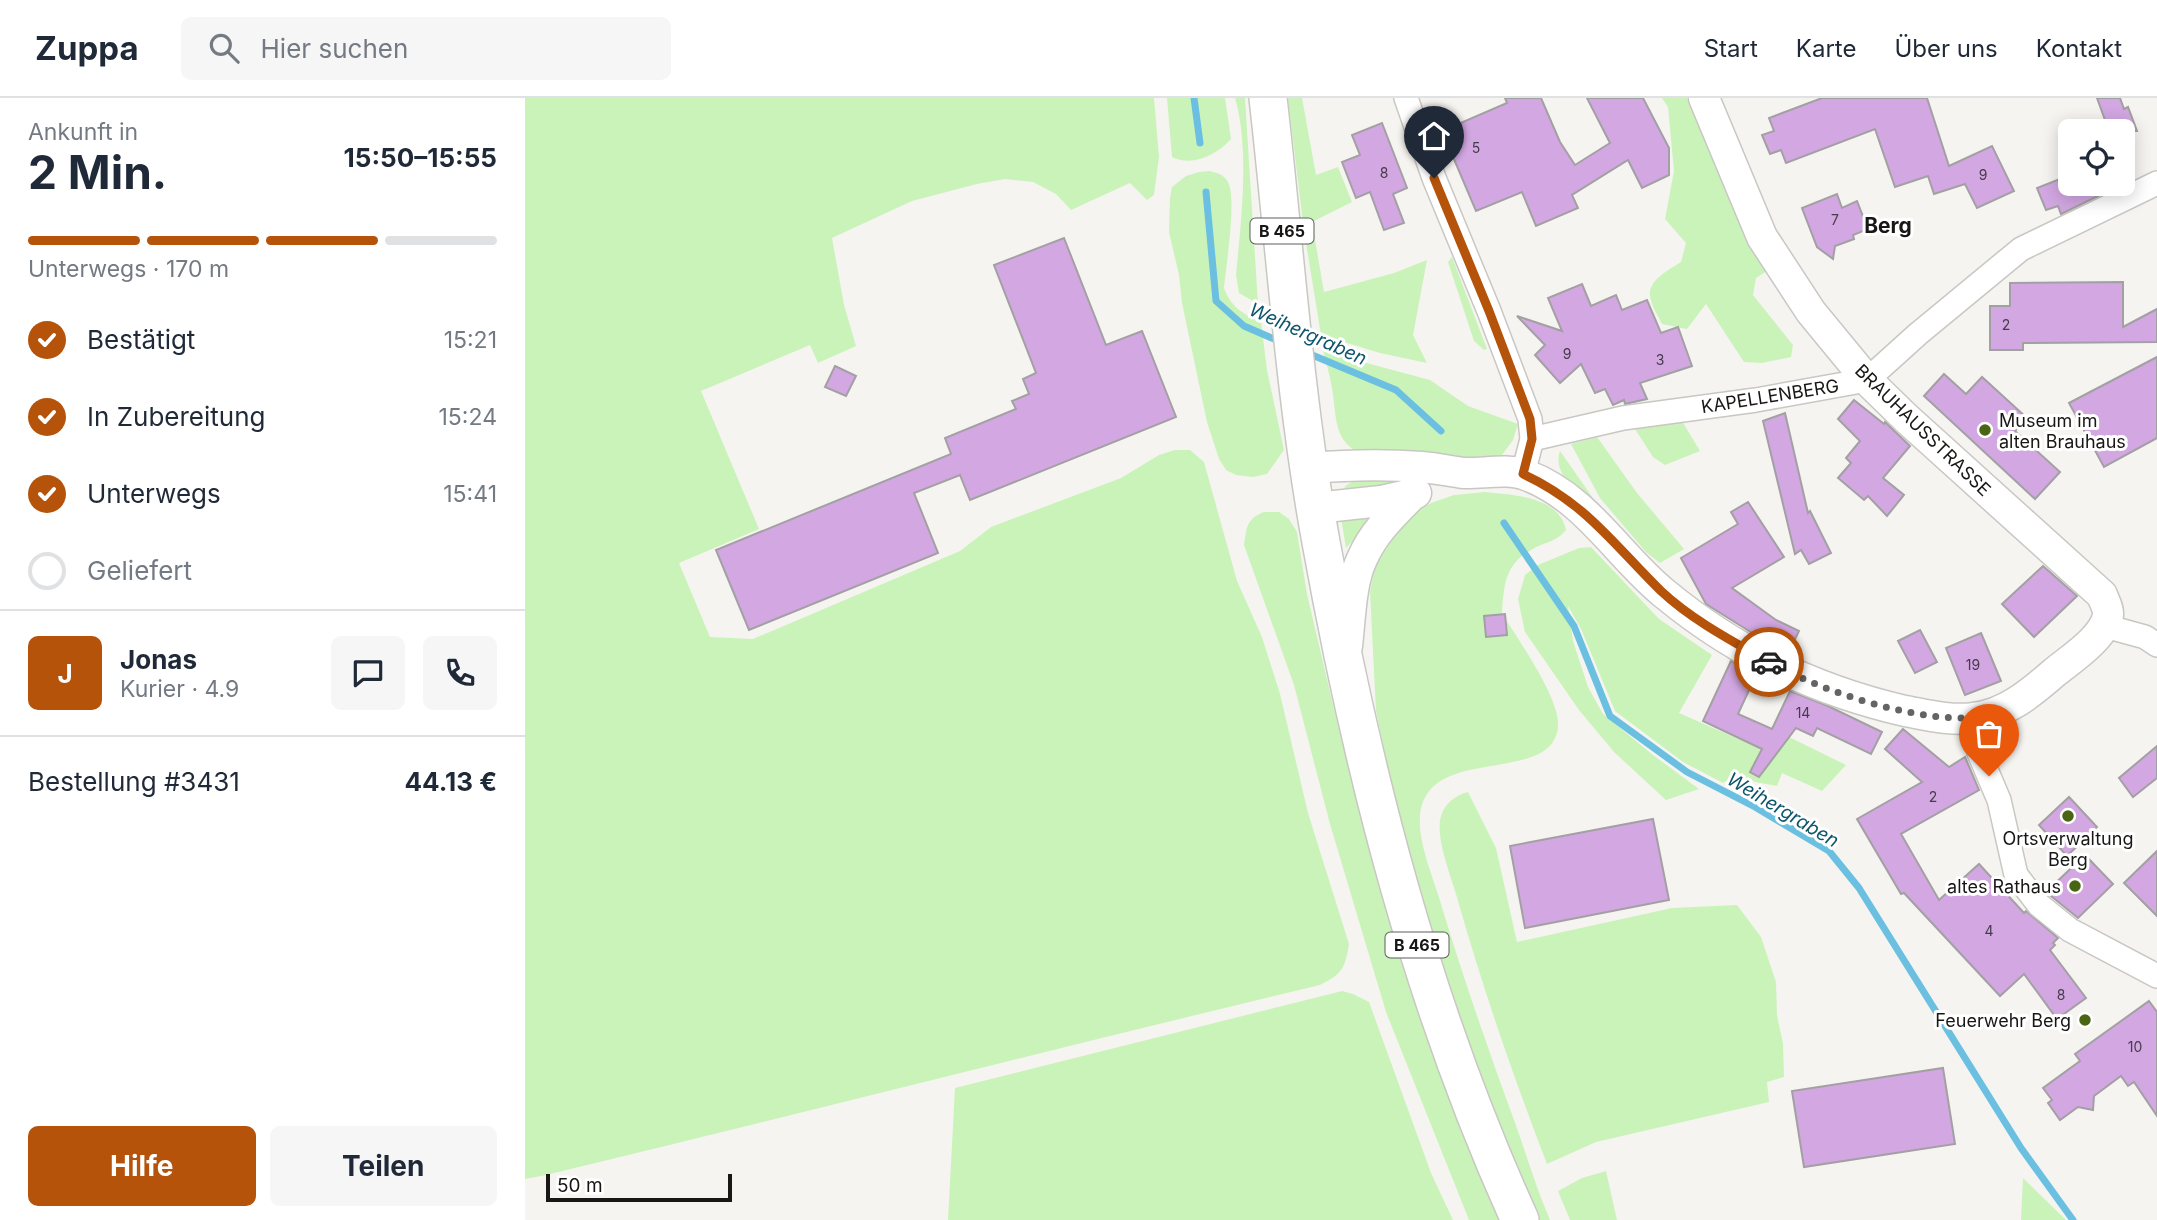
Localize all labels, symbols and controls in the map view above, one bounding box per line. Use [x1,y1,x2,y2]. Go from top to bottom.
search box [181,17,671,80]
text: Zuppa [35,28,139,68]
icon: search [205,29,243,67]
text: Hier suchen [261,33,408,64]
text: Start [1704,34,1758,63]
text: Karte [1796,34,1856,63]
text: Über uns [1894,34,1998,63]
text: Kontakt [2036,34,2122,63]
pin [1404,106,1464,178]
icon: home [1415,117,1453,155]
text: Ankunft in [28,118,138,146]
map controls [2058,119,2135,196]
button: locate [2058,119,2135,196]
house number: 5 [1472,139,1480,156]
text: 15:50–15:55 [344,142,497,173]
text: 2 Min. [28,144,167,200]
house number: 8 [1380,164,1388,181]
house number: 9 [1979,166,1987,183]
house number: 7 [1831,211,1839,228]
district label: Berg [1864,213,1912,238]
road number: B 465 [1251,218,1313,244]
text: Unterwegs · 170 m [28,255,229,283]
water label: Weihergraben [1246,298,1370,370]
house number: 2 [2002,316,2010,333]
icon: check [28,321,66,359]
text: Bestätigt [87,324,195,355]
text: 15:21 [444,326,497,354]
house number: 9 [1563,345,1571,362]
house number: 3 [1656,351,1664,368]
street label: BRAUHAUSSTRASSE [1851,360,1995,500]
street label: KAPELLENBERG [1700,375,1840,417]
icon: check [28,398,66,436]
text: In Zubereitung [87,401,265,432]
text: 15:24 [439,403,497,431]
place label: Museum im alten Brauhaus [1999,410,2126,452]
marker: Museum im alten Brauhaus [1977,422,1993,438]
icon: check [28,475,66,513]
text: Unterwegs [87,478,221,509]
text: 15:41 [443,480,497,508]
text: Geliefert [87,555,192,586]
courier [1734,627,1804,697]
button: chat [331,636,405,710]
button: phone [423,636,497,710]
icon: car [1750,643,1788,681]
text: Jonas [120,644,197,675]
house number: 19 [1966,656,1980,673]
text: J [57,658,73,689]
text: Kurier · 4.9 [120,675,239,703]
house number: 14 [1796,704,1810,721]
pin [1959,704,2019,776]
icon: bag [1970,715,2008,753]
text: Bestellung #3431 [28,766,240,797]
text: 44.13 € [404,766,497,797]
water label: Weihergraben [1723,768,1843,852]
house number: 2 [1929,788,1937,805]
marker: Ortsverwaltung Berg [2060,808,2076,824]
place label: Ortsverwaltung Berg [2003,828,2133,870]
place label: altes Rathaus [1947,876,2061,897]
marker: altes Rathaus [2067,878,2083,894]
house number: 4 [1984,922,1994,939]
road number: B 465 [1385,932,1449,958]
house number: 8 [2057,986,2065,1003]
place label: Feuerwehr Berg [1935,1010,2071,1031]
marker: Feuerwehr Berg [2077,1012,2093,1028]
house number: 10 [2128,1038,2142,1055]
button: Hilfe [28,1126,256,1206]
button: Teilen [270,1126,497,1206]
scale bar [546,1171,731,1203]
text: 50 m [557,1174,603,1197]

